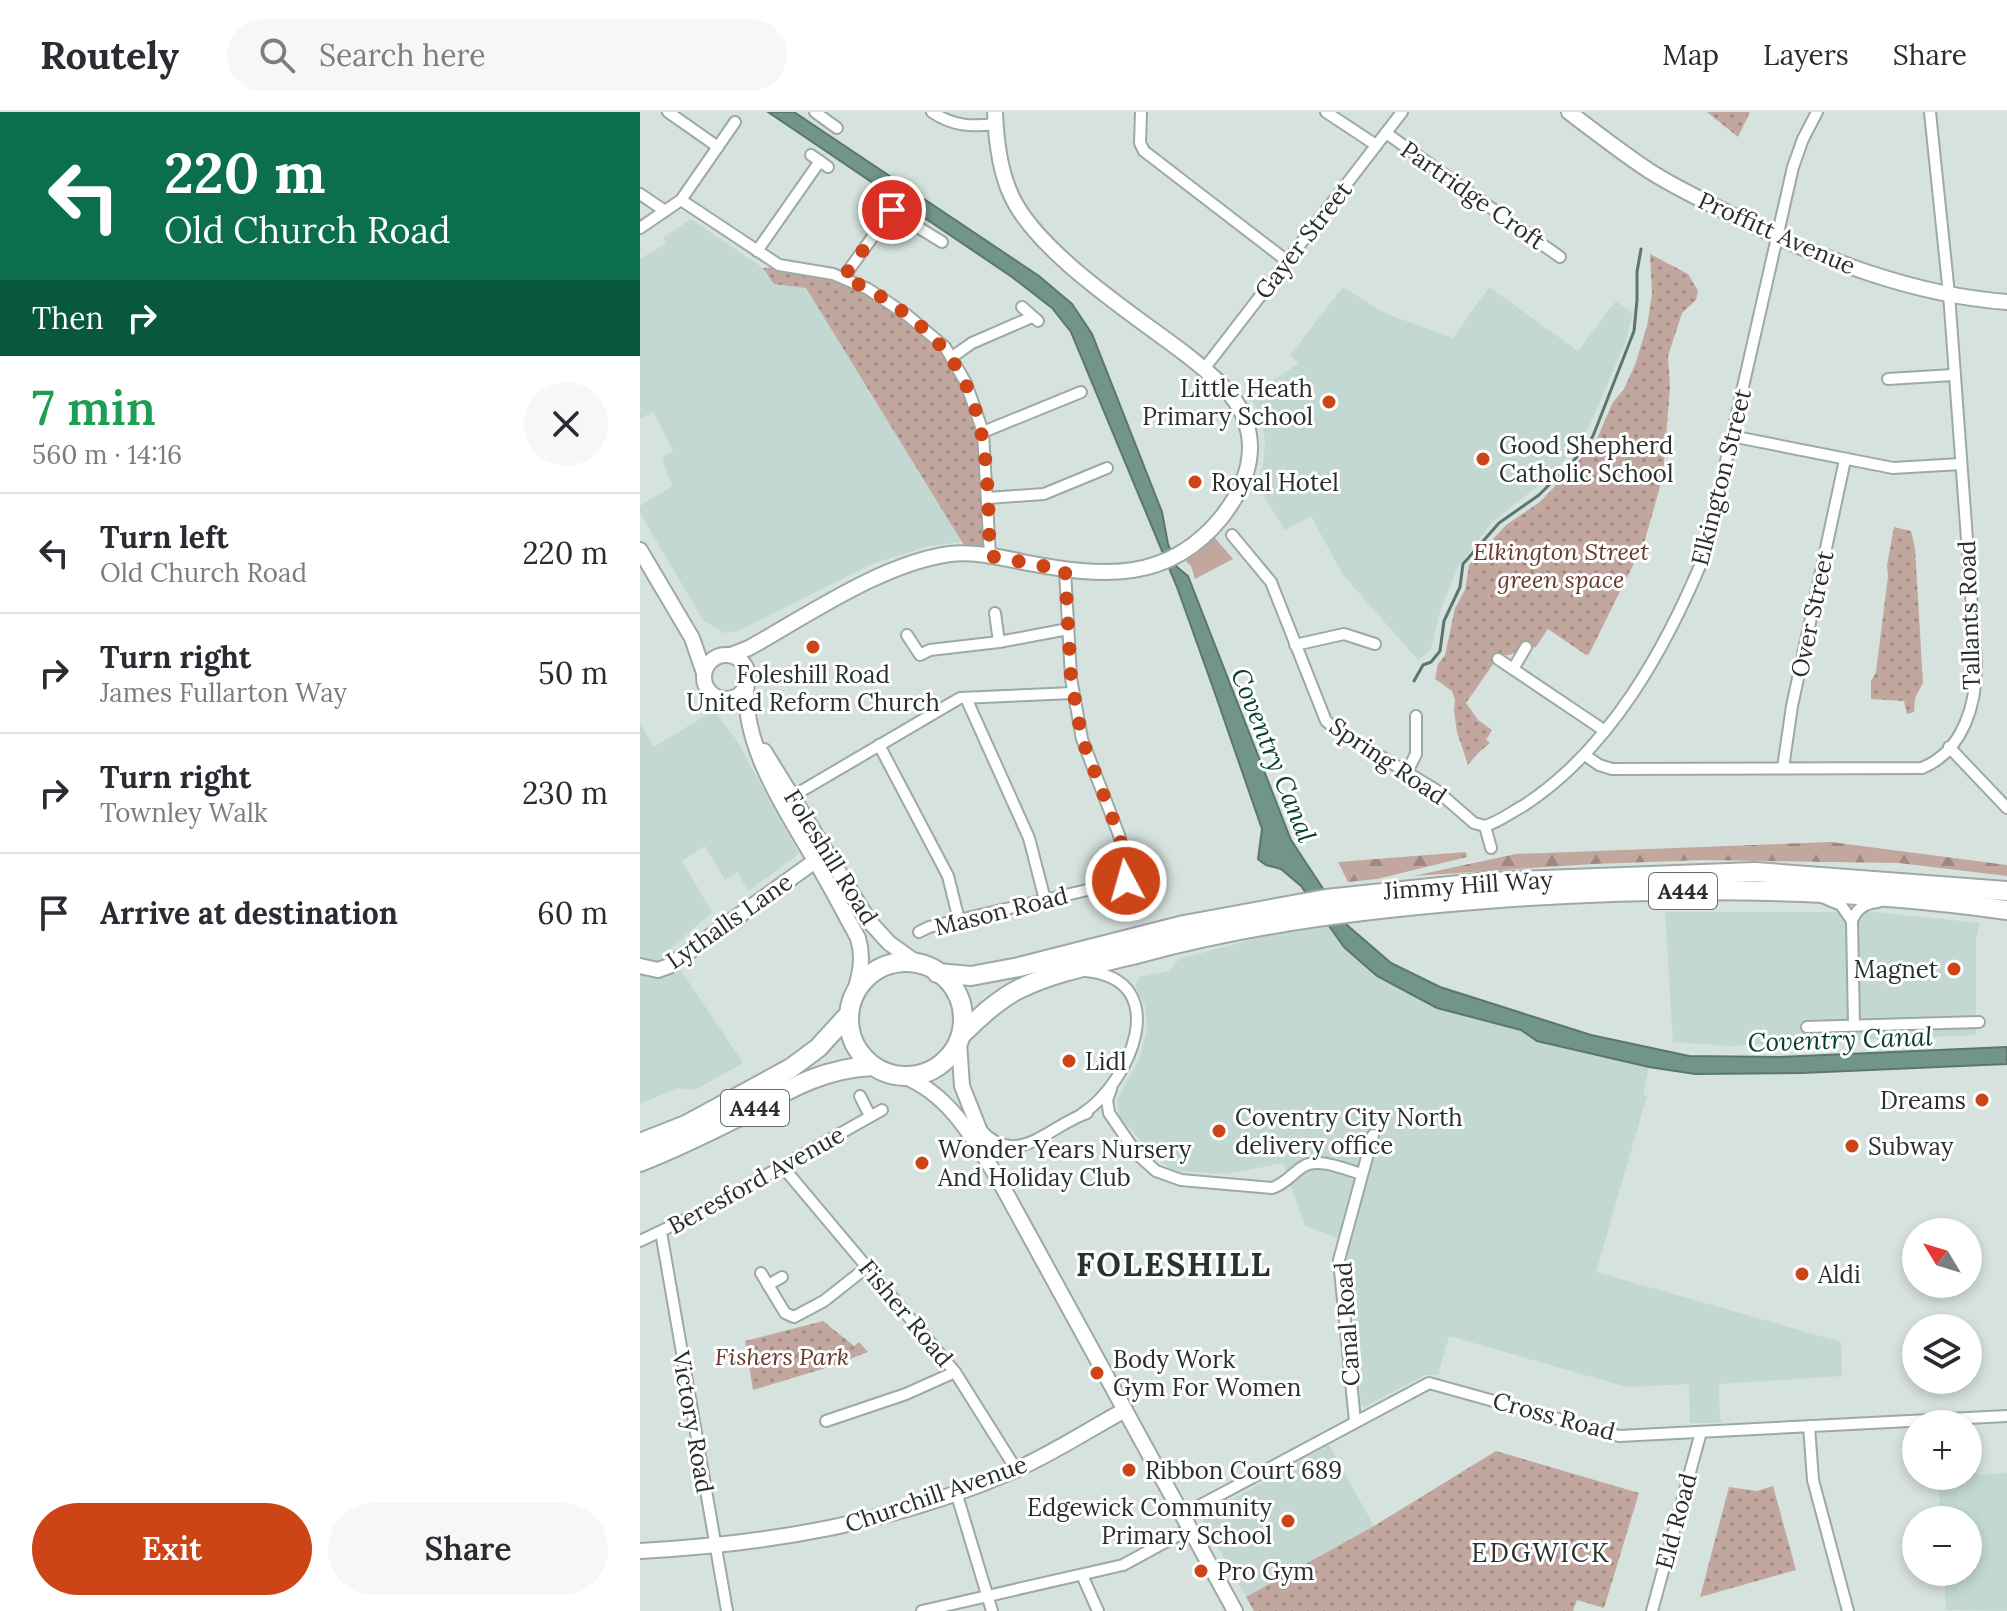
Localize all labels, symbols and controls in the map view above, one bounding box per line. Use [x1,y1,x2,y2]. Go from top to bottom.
search box [227,19,787,91]
text: Routely [40,31,179,79]
icon: search [255,33,299,77]
text: Search here [319,36,486,74]
text: Map [1662,37,1719,73]
text: Layers [1763,37,1849,73]
text: Share [1893,37,1967,73]
street label: Partridge Croft [1395,134,1552,257]
text: 220 m [164,137,326,208]
icon: left [32,144,136,248]
street label: Gayer Street [1248,175,1359,305]
pin [858,176,926,244]
street label: Proffitt Avenue [1694,184,1860,282]
icon: arrive [870,188,914,232]
text: Old Church Road [164,207,451,253]
icon: right [120,296,164,340]
text: Then [32,299,104,337]
place label: Little Heath Primary School [1142,373,1313,432]
text: 7 min [32,377,156,438]
button: close [524,382,608,466]
street label: Elkington Street [1684,385,1758,569]
marker: Little Heath Primary School [1320,393,1338,411]
place label: Good Shepherd Catholic School [1499,430,1673,489]
text: 560 m · 14:16 [32,438,182,471]
marker: Good Shepherd Catholic School [1474,450,1492,468]
place label: Royal Hotel [1211,467,1339,498]
marker: Royal Hotel [1186,473,1204,491]
text: Turn left [100,518,228,556]
icon: left [32,531,76,575]
text: 220 m [522,534,608,572]
park label: Elkington Street green space [1473,536,1649,595]
street label: Tallants Road [1951,540,1987,690]
street label: Over Street [1783,547,1841,680]
text: Old Church Road [100,556,307,589]
text: Turn right [100,638,251,676]
marker: Foleshill Road United Reform Church [804,638,822,656]
icon: right [32,651,76,695]
text: 50 m [538,654,608,692]
place label: Foleshill Road United Reform Church [686,659,940,718]
water label: Coventry Canal [1224,663,1324,848]
text: James Fullarton Way [100,676,347,709]
street label: Spring Road [1323,710,1453,812]
text: Turn right [100,758,251,796]
icon: right [32,771,76,815]
text: 230 m [522,774,608,812]
street label: Foleshill Road [777,784,885,930]
text: Townley Walk [100,796,268,829]
position arrow [1084,839,1168,923]
street label: Jimmy Hill Way [1381,864,1554,906]
street label: Lythalls Lane [660,866,798,976]
road number: A444 [1649,873,1717,909]
street label: Mason Road [931,879,1071,943]
icon: arrive [32,891,76,935]
text: Arrive at destination [100,894,398,932]
text: 60 m [537,894,608,932]
place label: Magnet [1854,954,1939,985]
marker: Magnet [1945,960,1963,978]
water label: Coventry Canal [1747,1019,1934,1059]
place label: Lidl [1085,1046,1127,1077]
marker: Lidl [1060,1052,1078,1070]
place label: Dreams [1880,1085,1966,1116]
road number: A444 [721,1090,789,1126]
marker: Dreams [1973,1091,1991,1109]
place label: Coventry City North delivery office [1235,1102,1463,1161]
street label: Beresford Avenue [662,1119,850,1241]
marker: Coventry City North delivery office [1210,1122,1228,1140]
place label: Subway [1868,1131,1954,1162]
place label: Wonder Years Nursery And Holiday Club [937,1134,1192,1193]
marker: Subway [1843,1137,1861,1155]
marker: Wonder Years Nursery And Holiday Club [913,1154,931,1172]
north arrow [1902,1218,1982,1298]
map controls [1902,1218,1982,1586]
district label: FOLESHILL [1076,1244,1272,1285]
street label: Fisher Road [852,1253,960,1373]
place label: Aldi [1817,1259,1861,1290]
street label: Canal Road [1327,1261,1367,1387]
marker: Aldi [1793,1265,1811,1283]
button: layers [1902,1314,1982,1394]
park label: Fishers Park [715,1341,849,1372]
place label: Body Work Gym For Women [1113,1344,1301,1403]
street label: Victory Road [665,1348,721,1495]
marker: Body Work Gym For Women [1088,1364,1106,1382]
street label: Cross Road [1489,1385,1619,1447]
button: + [1902,1410,1982,1490]
street label: Churchill Avenue [841,1448,1031,1540]
place label: Ribbon Court 689 [1145,1455,1342,1486]
marker: Ribbon Court 689 [1120,1461,1138,1479]
street label: Eld Road [1648,1470,1704,1572]
place label: Edgewick Community Primary School [1027,1492,1272,1551]
button: Exit [32,1503,312,1595]
button: Share [328,1503,608,1595]
button: − [1902,1506,1982,1586]
marker: Edgewick Community Primary School [1279,1512,1297,1530]
district label: EDGWICK [1471,1536,1611,1569]
place label: Pro Gym [1217,1556,1315,1587]
marker: Pro Gym [1192,1562,1210,1580]

